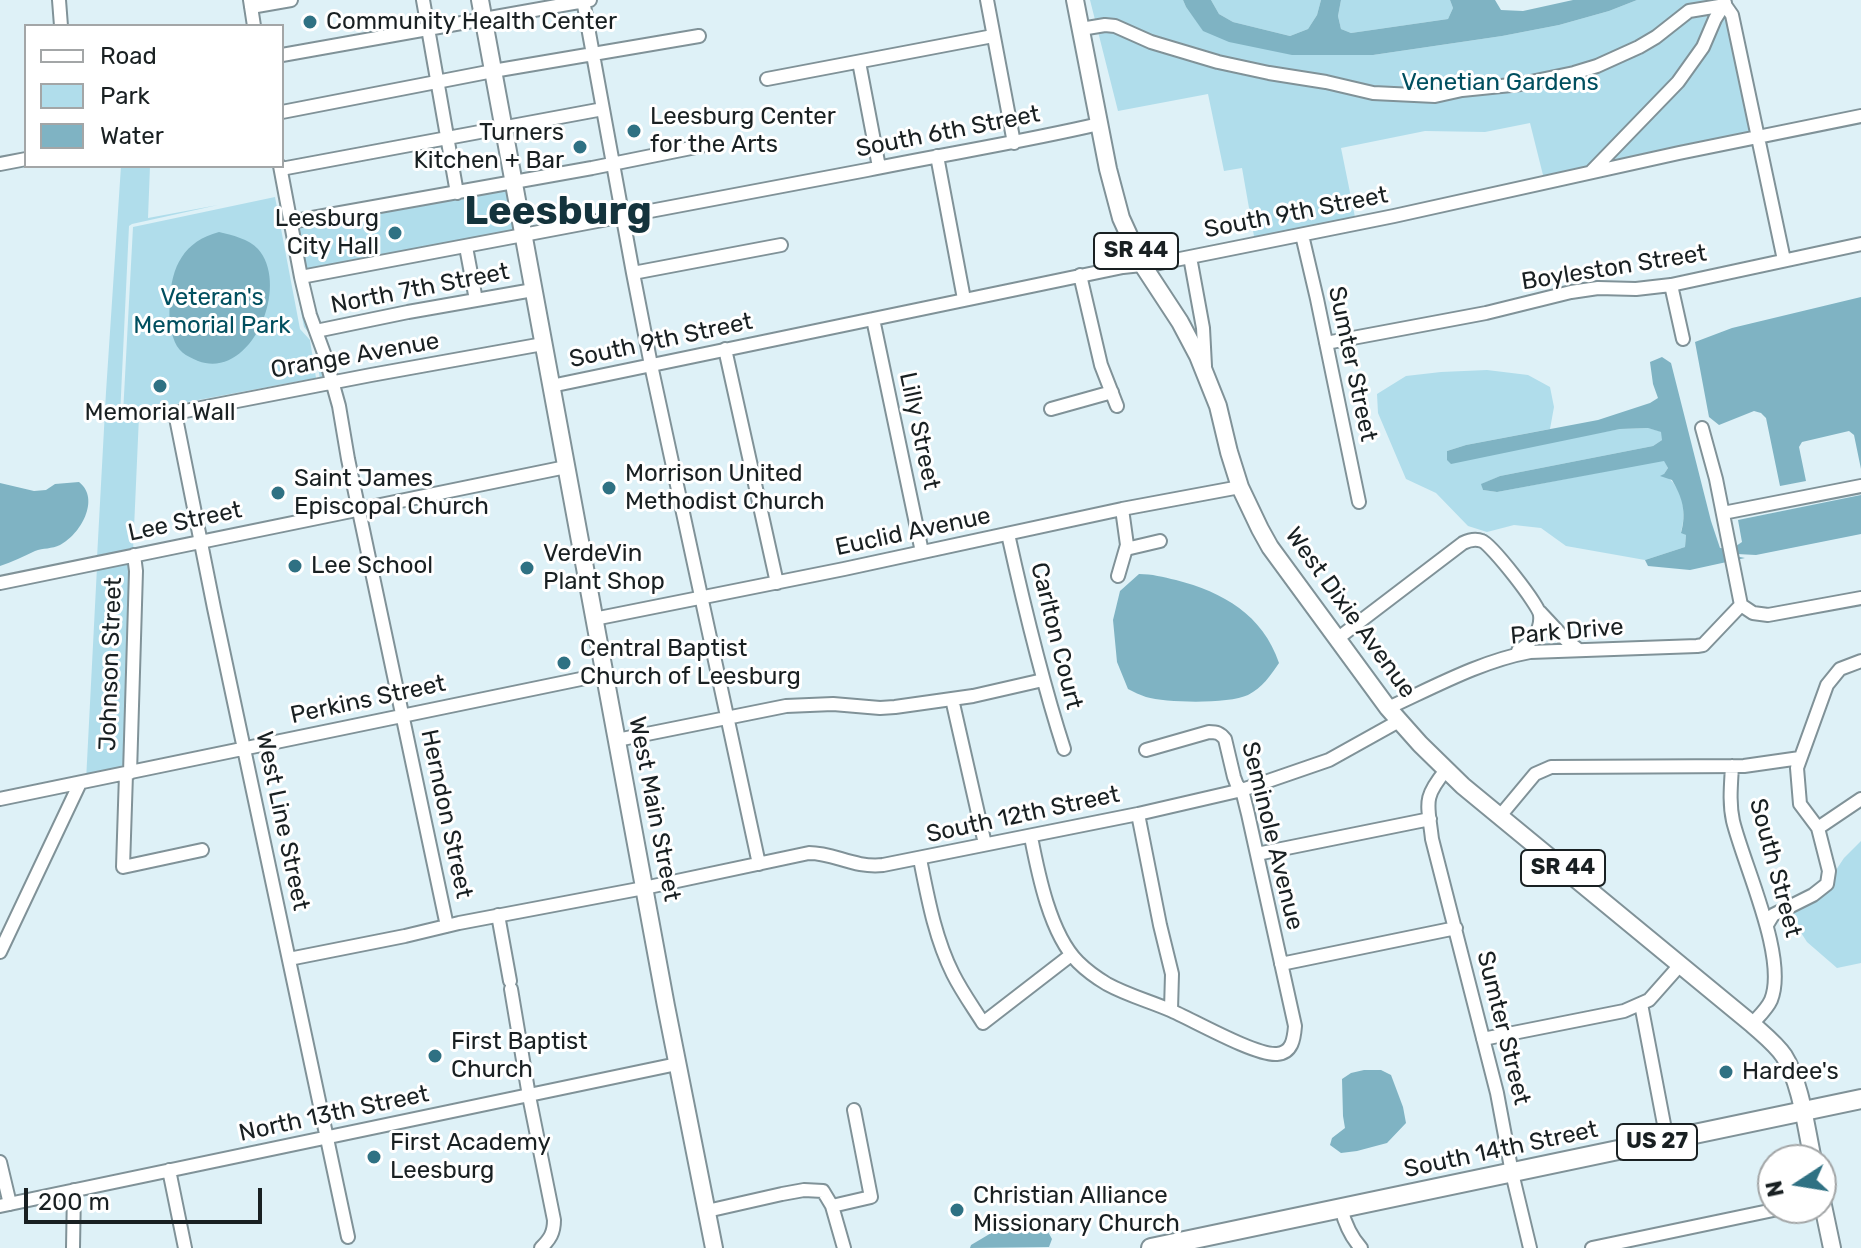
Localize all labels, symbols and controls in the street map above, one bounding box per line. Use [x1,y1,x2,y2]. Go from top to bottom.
place label: Community Health Center [326,8,617,36]
marker: Community Health Center [301,13,319,31]
legend [24,24,284,168]
text: Road [100,42,157,70]
park label: Venetian Gardens [1401,69,1599,97]
text: Park [100,82,150,110]
street label: South 6th Street [854,100,1042,164]
place label: Leesburg Center for the Arts [650,103,836,159]
place label: Turners Kitchen + Bar [413,119,564,175]
text: Water [100,122,164,150]
marker: Leesburg Center for the Arts [625,122,643,140]
marker: Turners Kitchen + Bar [571,138,589,156]
street label: South 9th Street [1202,181,1390,245]
district label: Leesburg [464,188,652,236]
place label: Leesburg City Hall [275,205,379,261]
marker: Leesburg City Hall [386,224,404,242]
road number: SR 44 [1094,233,1178,269]
street label: Boyleston Street [1519,239,1709,297]
street label: North 7th Street [328,258,512,320]
park label: Veteran's Memorial Park [133,284,291,340]
street label: Sumter Street [1322,284,1382,444]
street label: South 9th Street [567,308,755,374]
street label: Orange Avenue [268,327,442,385]
street label: Lilly Street [892,370,946,492]
marker: Memorial Wall [151,377,169,395]
place label: Memorial Wall [84,399,236,427]
place label: Morrison United Methodist Church [625,460,825,516]
place label: Saint James Episcopal Church [294,465,489,521]
marker: Morrison United Methodist Church [600,479,618,497]
marker: Saint James Episcopal Church [269,484,287,502]
street label: Lee Street [126,496,244,548]
street label: Euclid Avenue [833,501,993,563]
street label: West Dixie Avenue [1278,522,1422,704]
place label: VerdeVin Plant Shop [543,540,665,596]
place label: Lee School [311,552,433,580]
marker: Lee School [286,557,304,575]
marker: VerdeVin Plant Shop [518,559,536,577]
street label: Carlton Court [1024,560,1088,712]
street label: Johnson Street [94,577,128,751]
street label: Park Drive [1509,613,1625,651]
place label: Central Baptist Church of Leesburg [580,635,801,691]
marker: Central Baptist Church of Leesburg [555,654,573,672]
street label: Perkins Street [288,669,448,731]
street label: West Main Street [622,714,686,904]
street label: Herndon Street [414,727,478,901]
street label: West Line Street [249,729,315,913]
street label: Seminole Avenue [1235,739,1309,933]
street label: South 12th Street [924,780,1122,850]
street label: South Street [1743,795,1807,941]
road number: SR 44 [1521,850,1605,886]
street label: Sumter Street [1470,948,1536,1108]
place label: First Baptist Church [451,1028,588,1084]
marker: First Baptist Church [426,1047,444,1065]
place label: Hardee's [1742,1058,1839,1086]
marker: Hardee's [1717,1063,1735,1081]
street label: North 13th Street [236,1080,432,1148]
street label: South 14th Street [1401,1115,1601,1185]
road number: US 27 [1617,1124,1697,1160]
place label: First Academy Leesburg [390,1129,551,1185]
north arrow [1757,1144,1837,1224]
marker: First Academy Leesburg [365,1148,383,1166]
scale bar [28,1172,266,1222]
text: N [1760,1178,1790,1199]
place label: Christian Alliance Missionary Church [973,1182,1180,1238]
text: 200 m [38,1188,110,1216]
marker: Christian Alliance Missionary Church [948,1201,966,1219]

